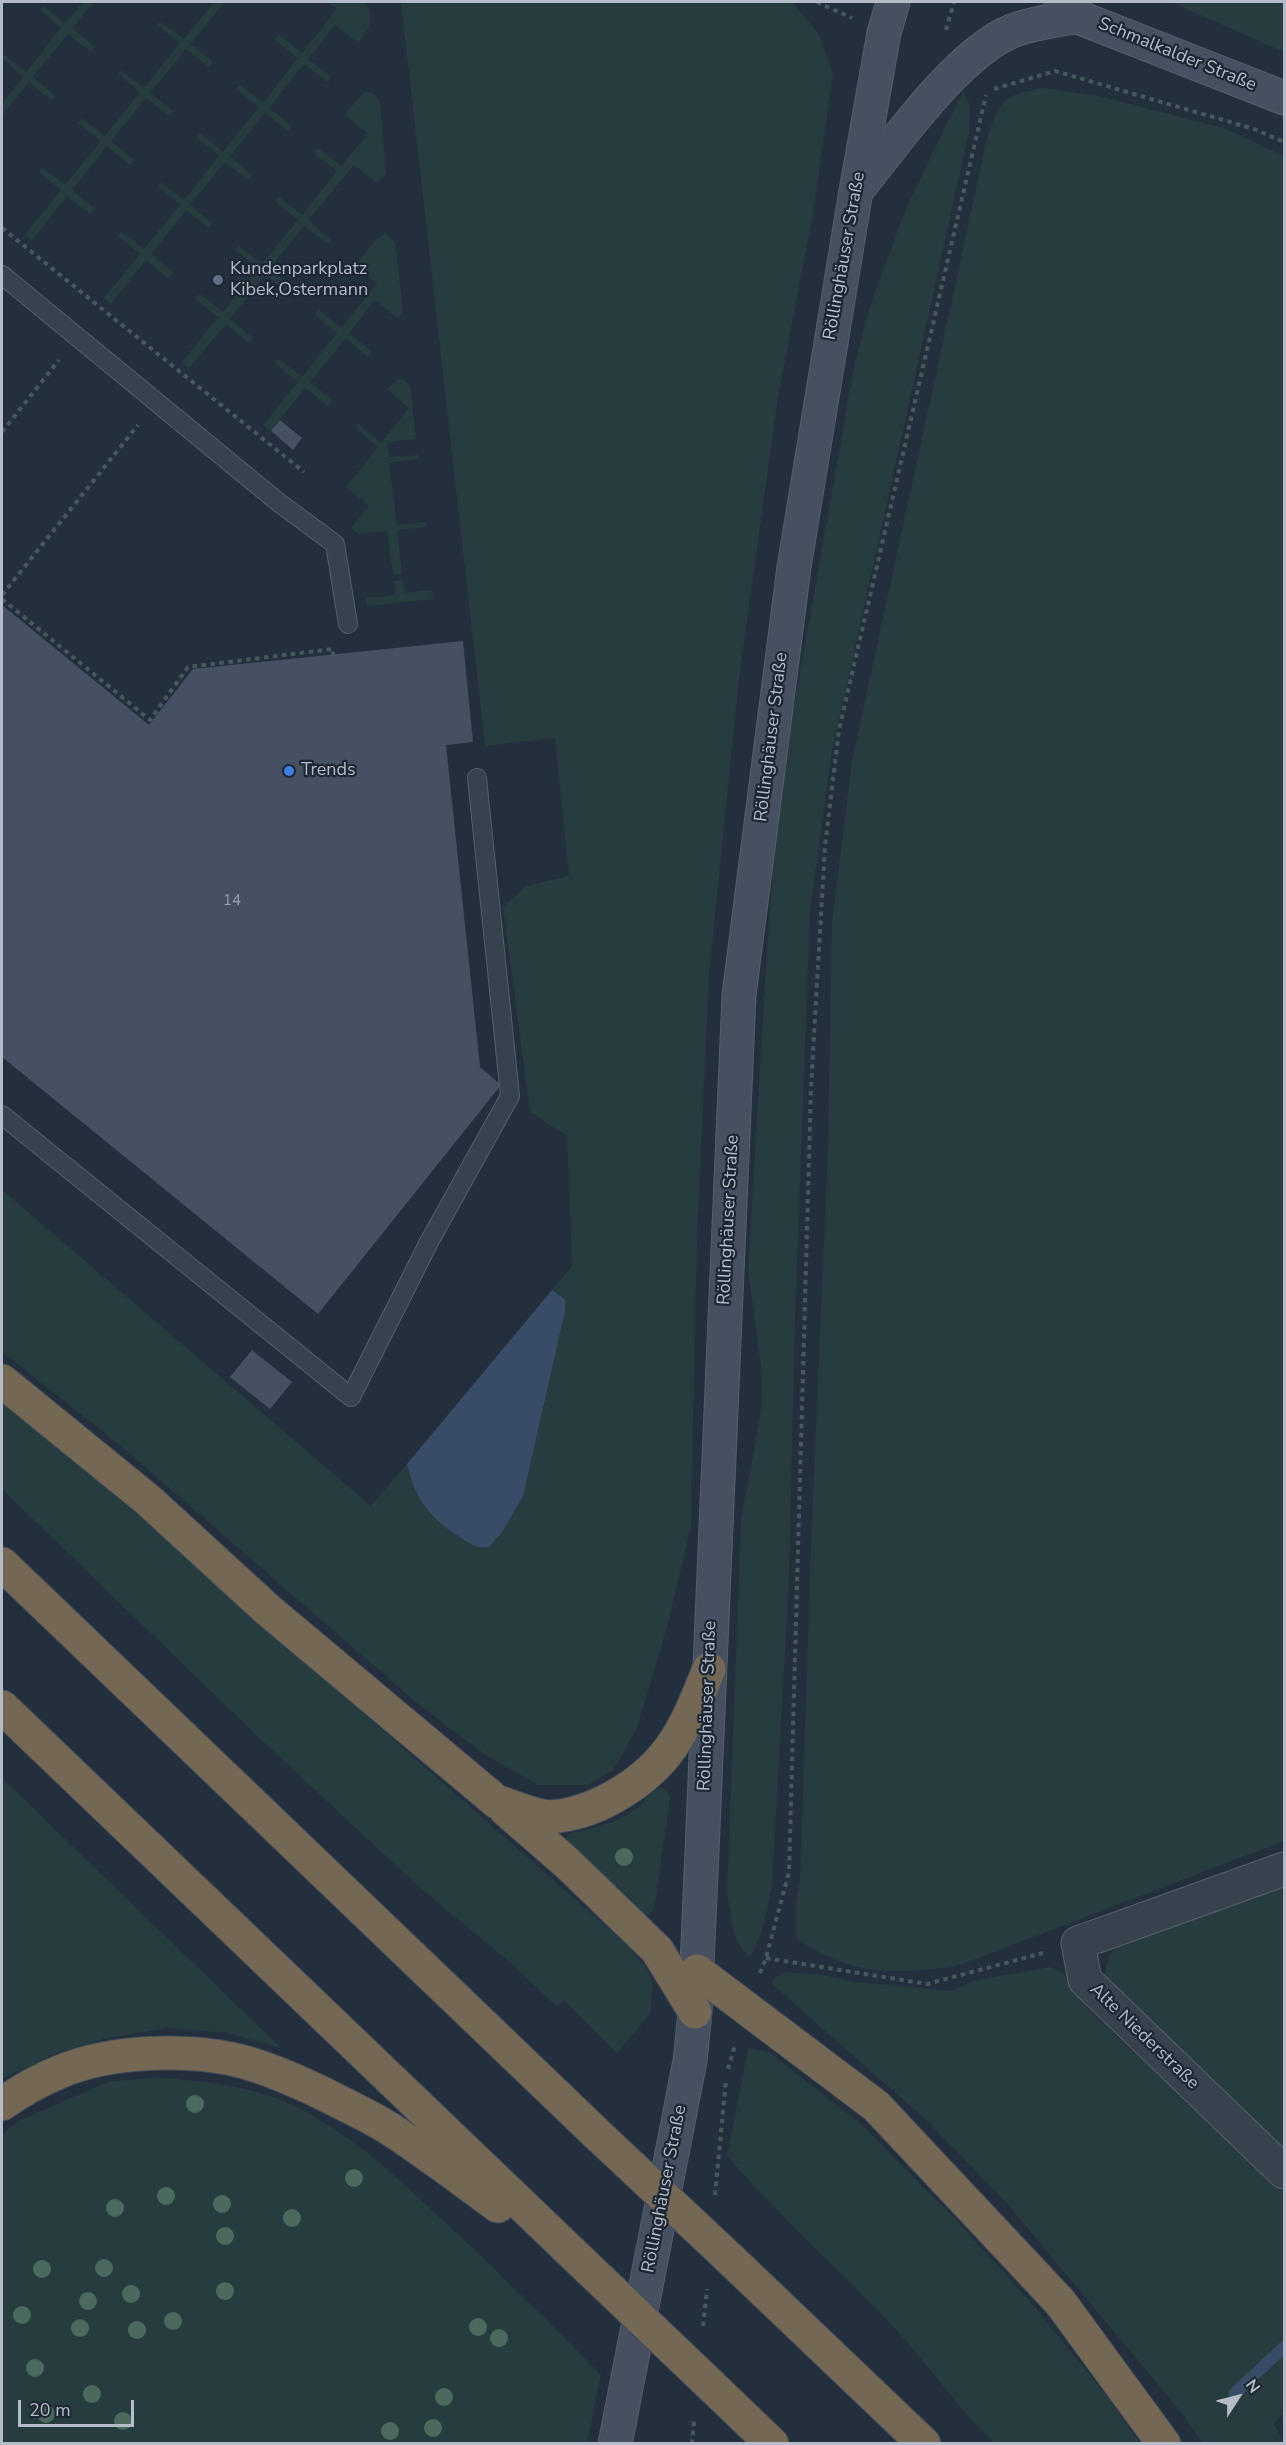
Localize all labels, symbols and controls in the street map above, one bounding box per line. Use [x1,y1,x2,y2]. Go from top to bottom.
street label: Schmalkalder Straße [1095,13,1259,97]
street label: Röllinghäuser Straße [820,170,870,342]
place label: Kundenparkplatz Kibek,Ostermann [230,259,368,302]
marker: Kundenparkplatz Kibek,Ostermann [211,273,225,287]
street label: Röllinghäuser Straße [751,651,793,823]
place label: Trends [301,760,356,782]
marker: Trends [282,764,296,778]
house number: 14 [223,892,241,910]
street label: Röllinghäuser Straße [714,1134,744,1306]
street label: Röllinghäuser Straße [694,1620,722,1792]
street label: Alte Niederstraße [1085,1979,1203,2095]
street label: Röllinghäuser Straße [638,2103,692,2275]
north arrow [1208,2367,1268,2427]
text: N [1240,2375,1265,2398]
scale bar [21,2388,136,2426]
text: 20 m [29,2398,71,2422]

